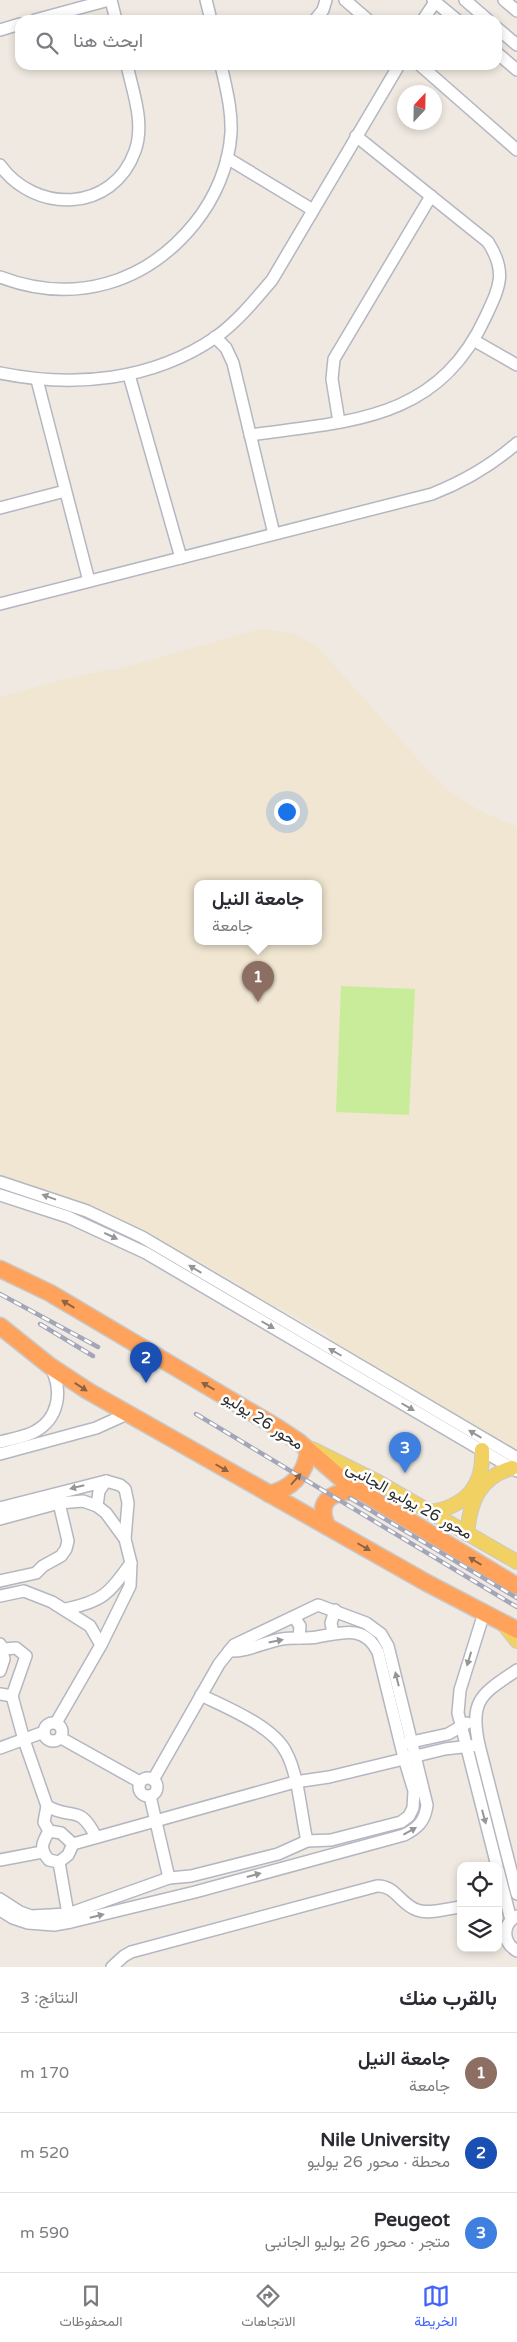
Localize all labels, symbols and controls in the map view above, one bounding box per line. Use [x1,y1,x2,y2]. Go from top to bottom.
search box [15,15,502,70]
icon: search [33,29,61,57]
text: ابحث هنا [73,30,143,52]
north arrow [397,85,442,130]
your location [274,799,300,825]
popup [194,880,322,945]
text: جامعة النيل [212,888,304,910]
text: جامعة [212,916,253,936]
pin: 1 [242,961,274,1002]
one-way arrow [42,1193,57,1200]
one-way arrow [104,1232,119,1240]
one-way arrow [188,1264,201,1273]
one-way arrow [61,1299,74,1308]
one-way arrow [261,1320,274,1329]
pin: 2 [130,1342,162,1383]
one-way arrow [328,1347,341,1356]
one-way arrow [74,1382,88,1391]
one-way arrow [201,1382,214,1391]
street label: محور 26 يوليو [219,1388,307,1454]
one-way arrow [401,1403,414,1412]
one-way arrow [469,1429,482,1438]
pin: 3 [389,1432,421,1473]
street label: محور 26 يوليو الجانبى [342,1458,476,1544]
one-way arrow [215,1463,228,1472]
one-way arrow [290,1473,302,1485]
one-way arrow [70,1483,85,1491]
one-way arrow [357,1542,370,1551]
one-way arrow [469,1556,482,1565]
one-way arrow [269,1636,285,1644]
one-way arrow [465,1652,473,1667]
one-way arrow [393,1671,401,1686]
one-way arrow [481,1809,489,1824]
one-way arrow [403,1827,418,1835]
map controls [457,1862,502,1952]
button: locate [457,1862,502,1907]
one-way arrow [247,1871,262,1879]
button: layers [457,1907,502,1952]
one-way arrow [89,1912,104,1920]
text: بالقرب منك [399,1986,497,2011]
text: النتائج: 3 [20,1988,78,2008]
text: جامعة النيل [358,2048,450,2070]
text: 170 m [20,2063,69,2083]
text: 1 [476,2063,486,2083]
text: جامعة [409,2076,450,2096]
text: Nile University [320,2129,450,2151]
text: 520 m [20,2143,69,2163]
text: 2 [476,2143,486,2163]
text: محطة · محور 26 يوليو [307,2152,450,2172]
text: Peugeot [374,2209,450,2231]
text: 590 m [20,2223,69,2243]
text: 3 [476,2223,486,2243]
text: متجر · محور 26 يوليو الجانبى [265,2232,450,2252]
tab: المحفوظات [59,2282,122,2334]
tab: الاتجاهات [241,2282,296,2334]
tab: الخريطة [414,2282,458,2334]

